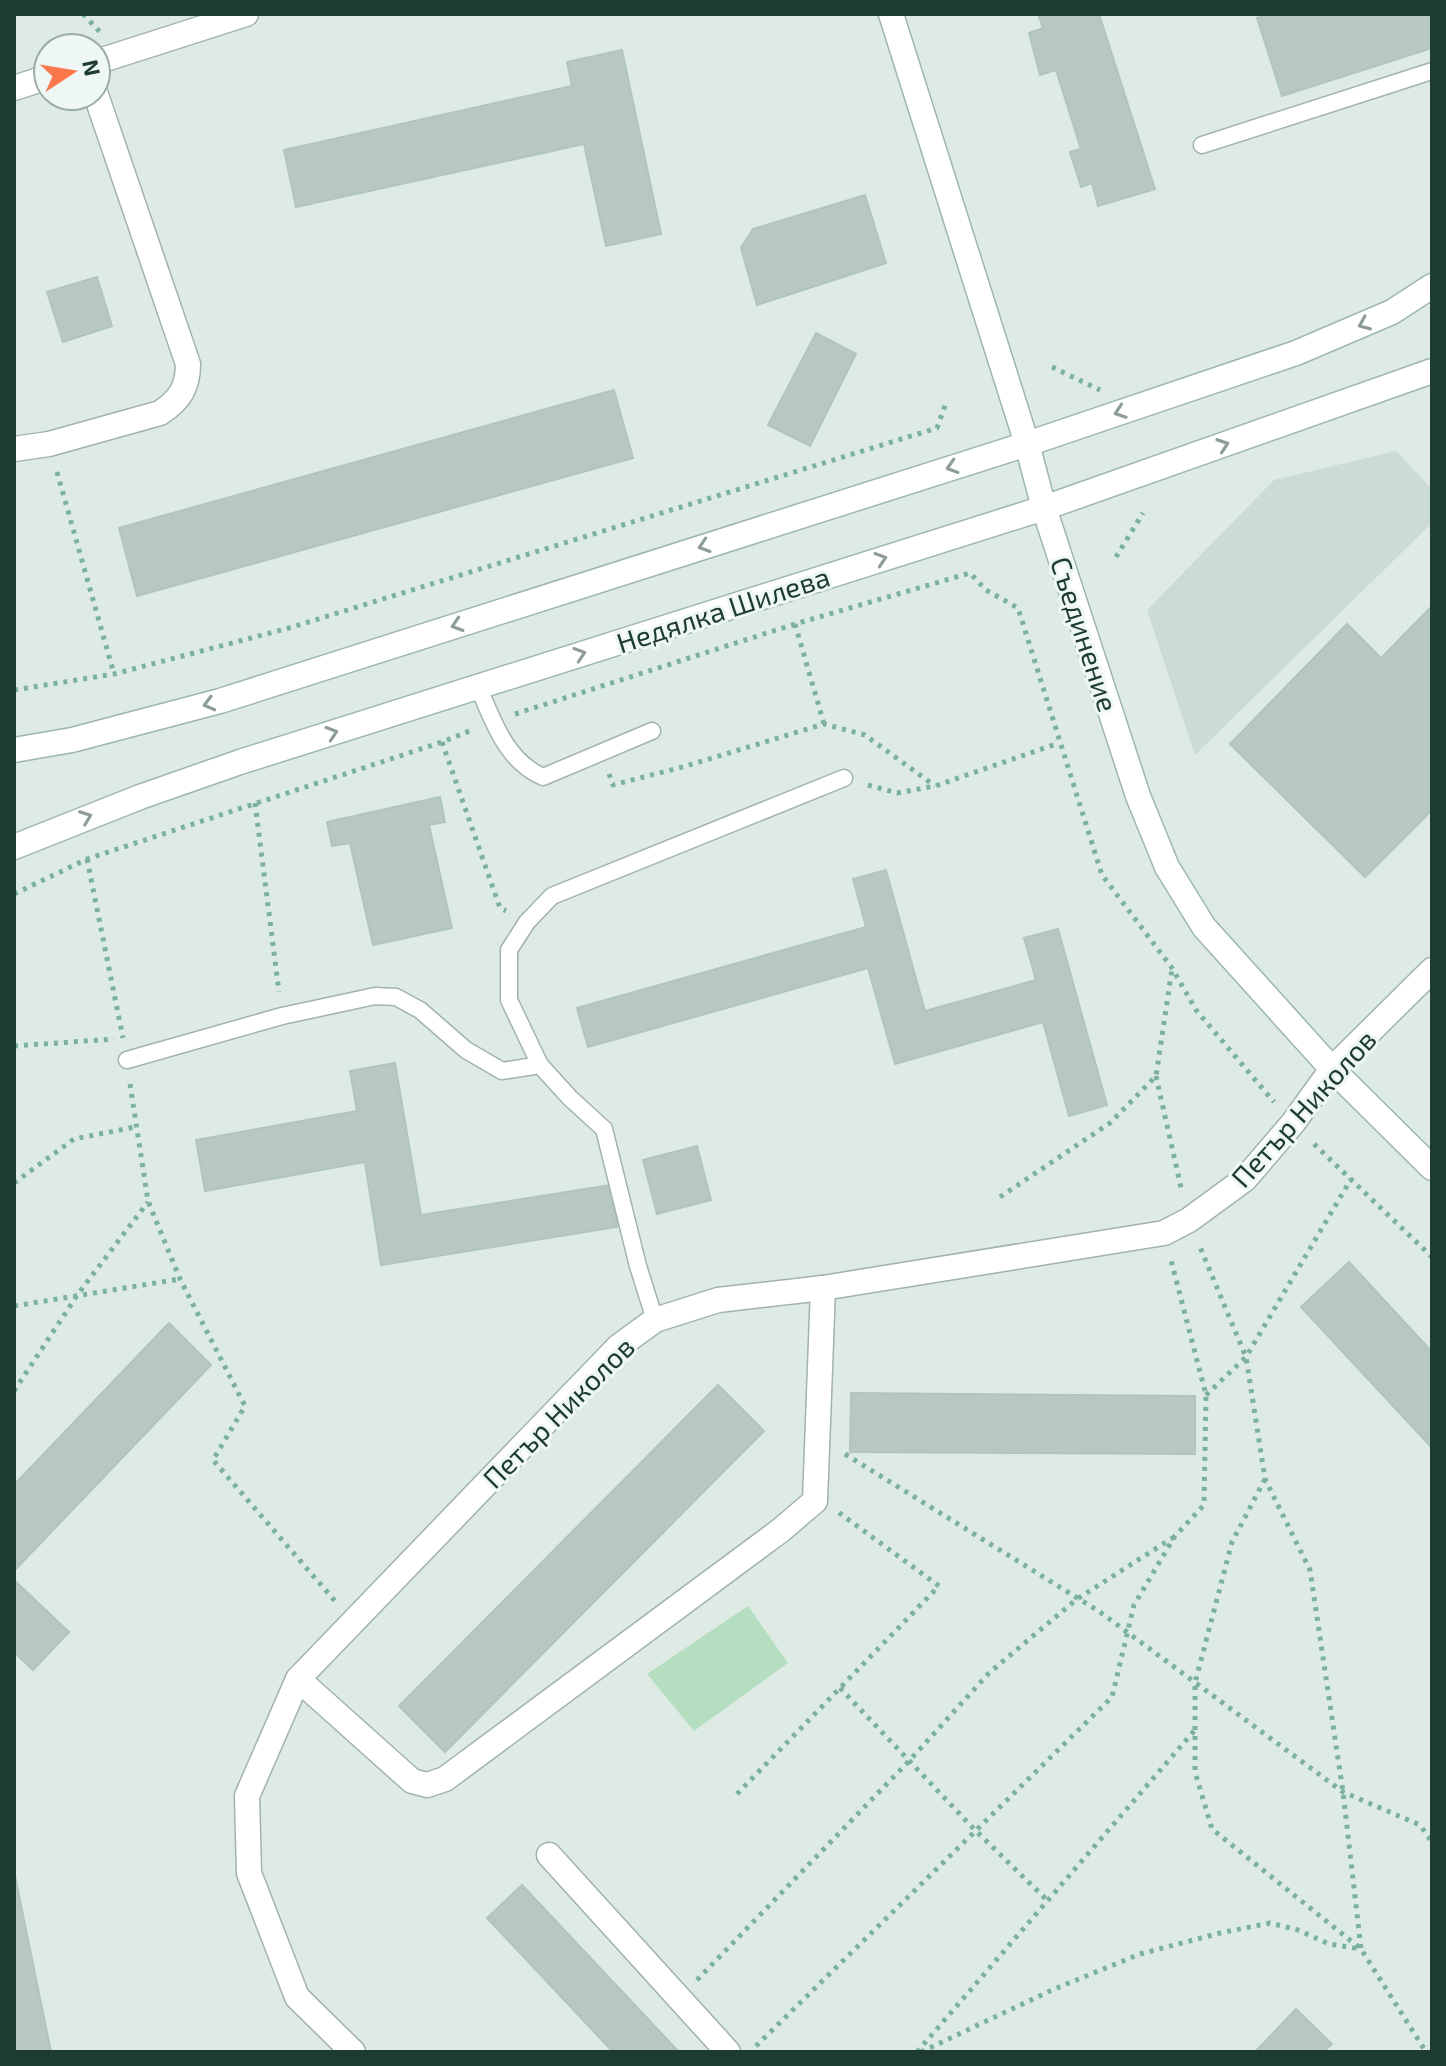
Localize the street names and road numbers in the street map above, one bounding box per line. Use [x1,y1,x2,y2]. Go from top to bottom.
street label: Съединение [1044,552,1126,716]
street label: Недялка Шилева [612,559,834,659]
street label: Петър Николов [1223,1022,1383,1194]
street label: Петър Николов [475,1329,641,1495]

